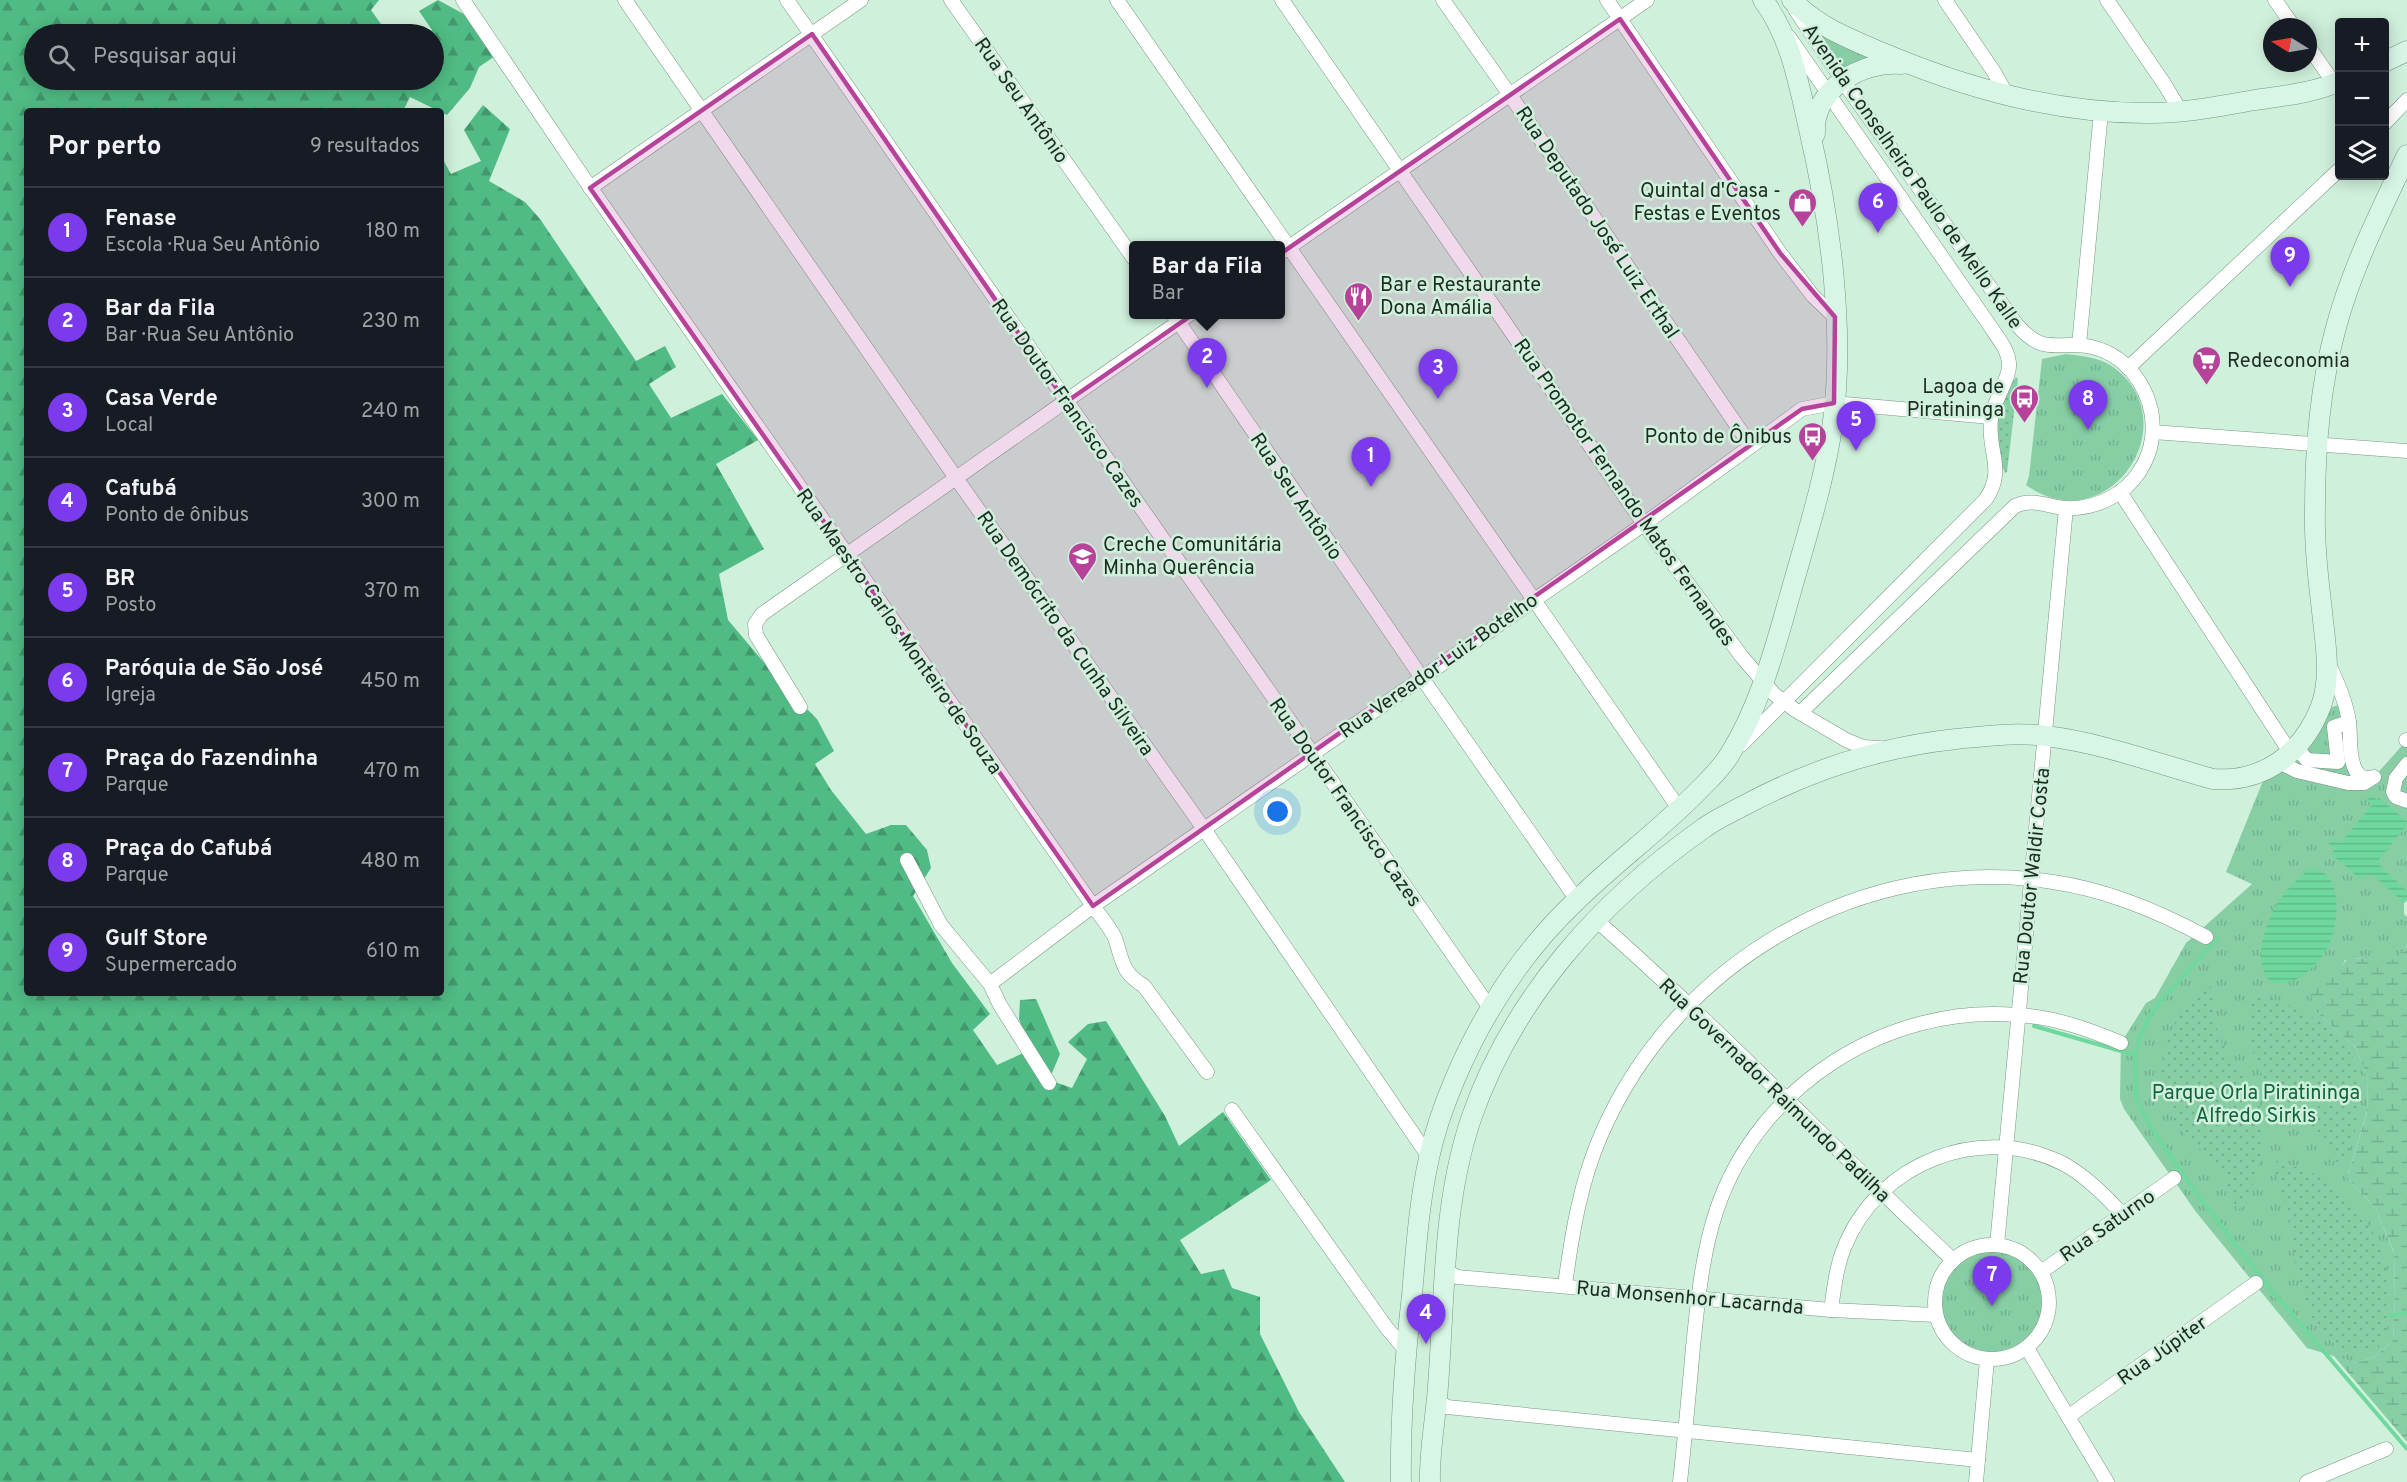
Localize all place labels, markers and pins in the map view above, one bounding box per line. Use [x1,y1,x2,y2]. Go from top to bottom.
place label: Quintal d'Casa - Festas e Eventos [1634,179,1781,228]
pin: 6 [1858,184,1898,233]
shop icon: Quintal d'Casa - Festas e Eventos [1786,186,1818,228]
pin: 9 [2270,238,2310,287]
place label: Bar e Restaurante Dona Amália [1380,273,1541,322]
restaurant icon: Bar e Restaurante Dona Amália [1343,280,1375,322]
pin: 2 [1188,338,1226,388]
supermarket icon: Redeconomia [2190,344,2222,386]
place label: Redeconomia [2227,349,2350,375]
pin: 3 [1418,350,1458,399]
place label: Lagoa de Piratininga [1907,375,2004,424]
pin: 8 [2068,380,2108,430]
bus stop icon: Lagoa de Piratininga [2009,382,2041,424]
pin: 5 [1836,402,1876,451]
bus stop icon: Ponto de Ônibus [1797,420,1829,462]
place label: Ponto de Ônibus [1645,423,1792,451]
pin: 1 [1352,438,1390,487]
place label: Creche Comunitária Minha Querência [1103,533,1282,582]
school or university icon: Creche Comunitária Minha Querência [1066,540,1098,582]
pin: 7 [1972,1256,2012,1306]
pin: 4 [1406,1294,1446,1344]

